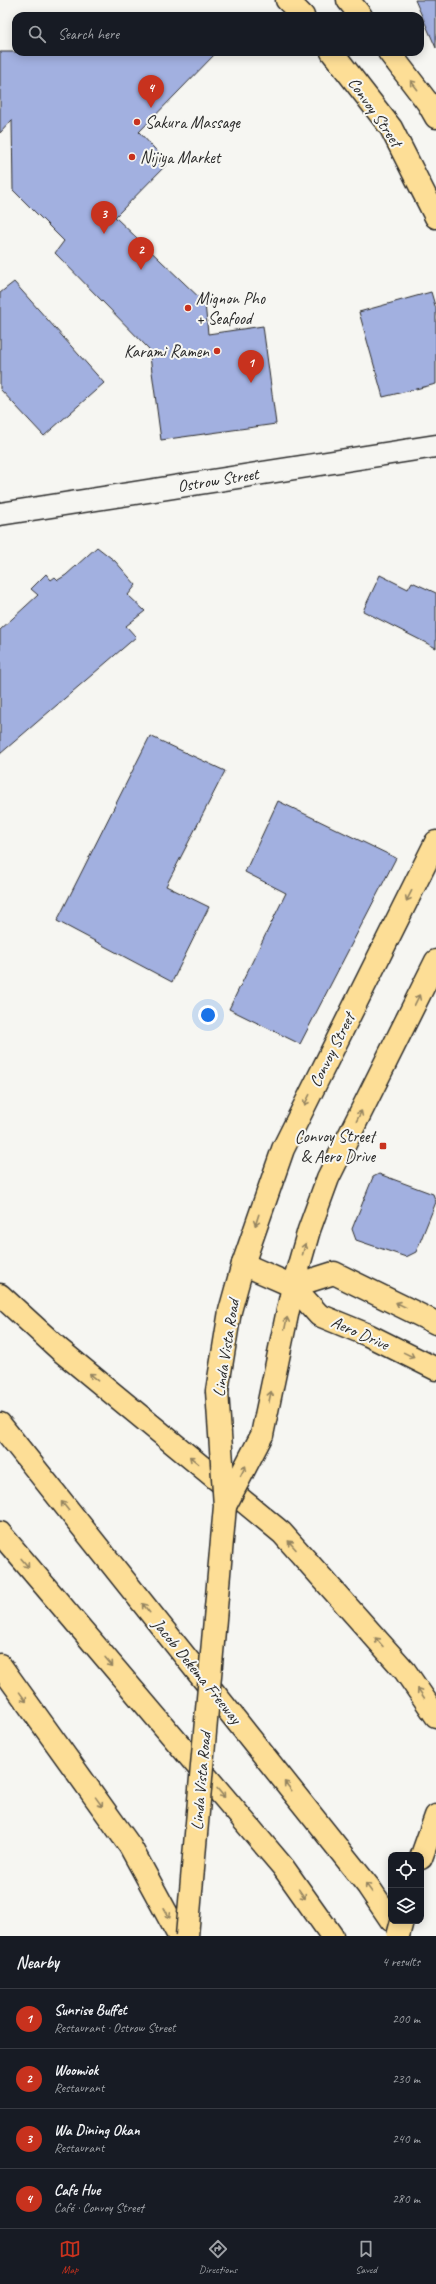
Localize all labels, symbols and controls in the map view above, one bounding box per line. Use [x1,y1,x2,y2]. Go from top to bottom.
search box [12,12,424,56]
icon: search [26,23,48,45]
text: Search here [58,25,119,44]
street label: Convoy Street [343,73,408,153]
pin: 4 [138,75,164,108]
one-way arrow [409,79,418,90]
place label: Sakura Massage [145,112,241,133]
marker: Sakura Massage [132,117,142,127]
place label: Nijiya Market [140,147,223,168]
marker: Nijiya Market [127,152,137,162]
pin: 3 [91,201,117,234]
pin: 2 [128,237,154,270]
place label: Mignon Pho + Seafood [196,288,266,329]
marker: Mignon Pho + Seafood [183,303,193,313]
place label: Karami Ramen [124,341,210,362]
marker: Karami Ramen [212,346,222,356]
pin: 1 [238,350,264,383]
street label: Ostrow Street [176,463,262,497]
one-way arrow [405,890,412,902]
one-way arrow [414,994,421,1006]
your location [198,1005,218,1025]
street label: Convoy Street [304,1007,361,1091]
one-way arrow [303,1094,310,1106]
one-way arrow [356,1110,363,1122]
place label: Convoy Street & Aero Drive [295,1126,377,1167]
marker: Convoy Street & Aero Drive [378,1141,388,1151]
one-way arrow [253,1213,260,1226]
one-way arrow [300,1242,308,1255]
street label: Linda Vista Road [208,1295,245,1398]
one-way arrow [395,1301,407,1309]
street label: Aero Drive [328,1311,393,1356]
one-way arrow [282,1317,290,1330]
one-way arrow [402,1352,414,1359]
one-way arrow [88,1373,99,1382]
one-way arrow [267,1391,275,1404]
one-way arrow [188,1456,199,1465]
one-way arrow [240,1465,248,1477]
one-way arrow [61,1500,69,1511]
one-way arrow [288,1540,297,1550]
one-way arrow [21,1558,30,1568]
one-way arrow [142,1602,150,1613]
street label: Jacob Dekema Freeway [147,1613,247,1729]
one-way arrow [375,1636,384,1647]
one-way arrow [105,1657,114,1667]
one-way arrow [417,1688,425,1699]
one-way arrow [19,1691,27,1702]
street label: Linda Vista Road [186,1728,216,1831]
one-way arrow [284,1781,292,1792]
one-way arrow [216,1788,225,1798]
one-way arrow [95,1797,103,1808]
map controls [388,1852,424,1924]
button: locate [388,1852,424,1888]
one-way arrow [365,1883,373,1894]
one-way arrow [298,1888,306,1899]
button: layers [388,1888,424,1924]
one-way arrow [163,1907,171,1919]
text: Nearby [16,1952,59,1973]
text: 4 results [382,1954,420,1970]
text: Sunrise Buffet [54,2001,127,2020]
text: 1 [26,2011,32,2027]
text: 200 m [392,2011,420,2027]
text: Restaurant · Ostrow Street [54,2020,175,2036]
text: Woomiok [54,2061,98,2080]
text: 2 [26,2071,32,2087]
text: 230 m [392,2071,420,2087]
text: Restaurant [54,2080,104,2096]
text: Wa Dining Okan [54,2121,140,2140]
text: 3 [26,2131,32,2147]
text: 240 m [392,2131,420,2147]
text: Restaurant [54,2140,104,2156]
text: Cafe Hue [54,2181,100,2200]
text: 4 [26,2191,32,2207]
text: 280 m [392,2191,420,2207]
text: Café · Convoy Street [54,2200,144,2216]
tab: Map [59,2238,81,2276]
tab: Directions [199,2238,237,2276]
tab: Saved [355,2238,377,2276]

